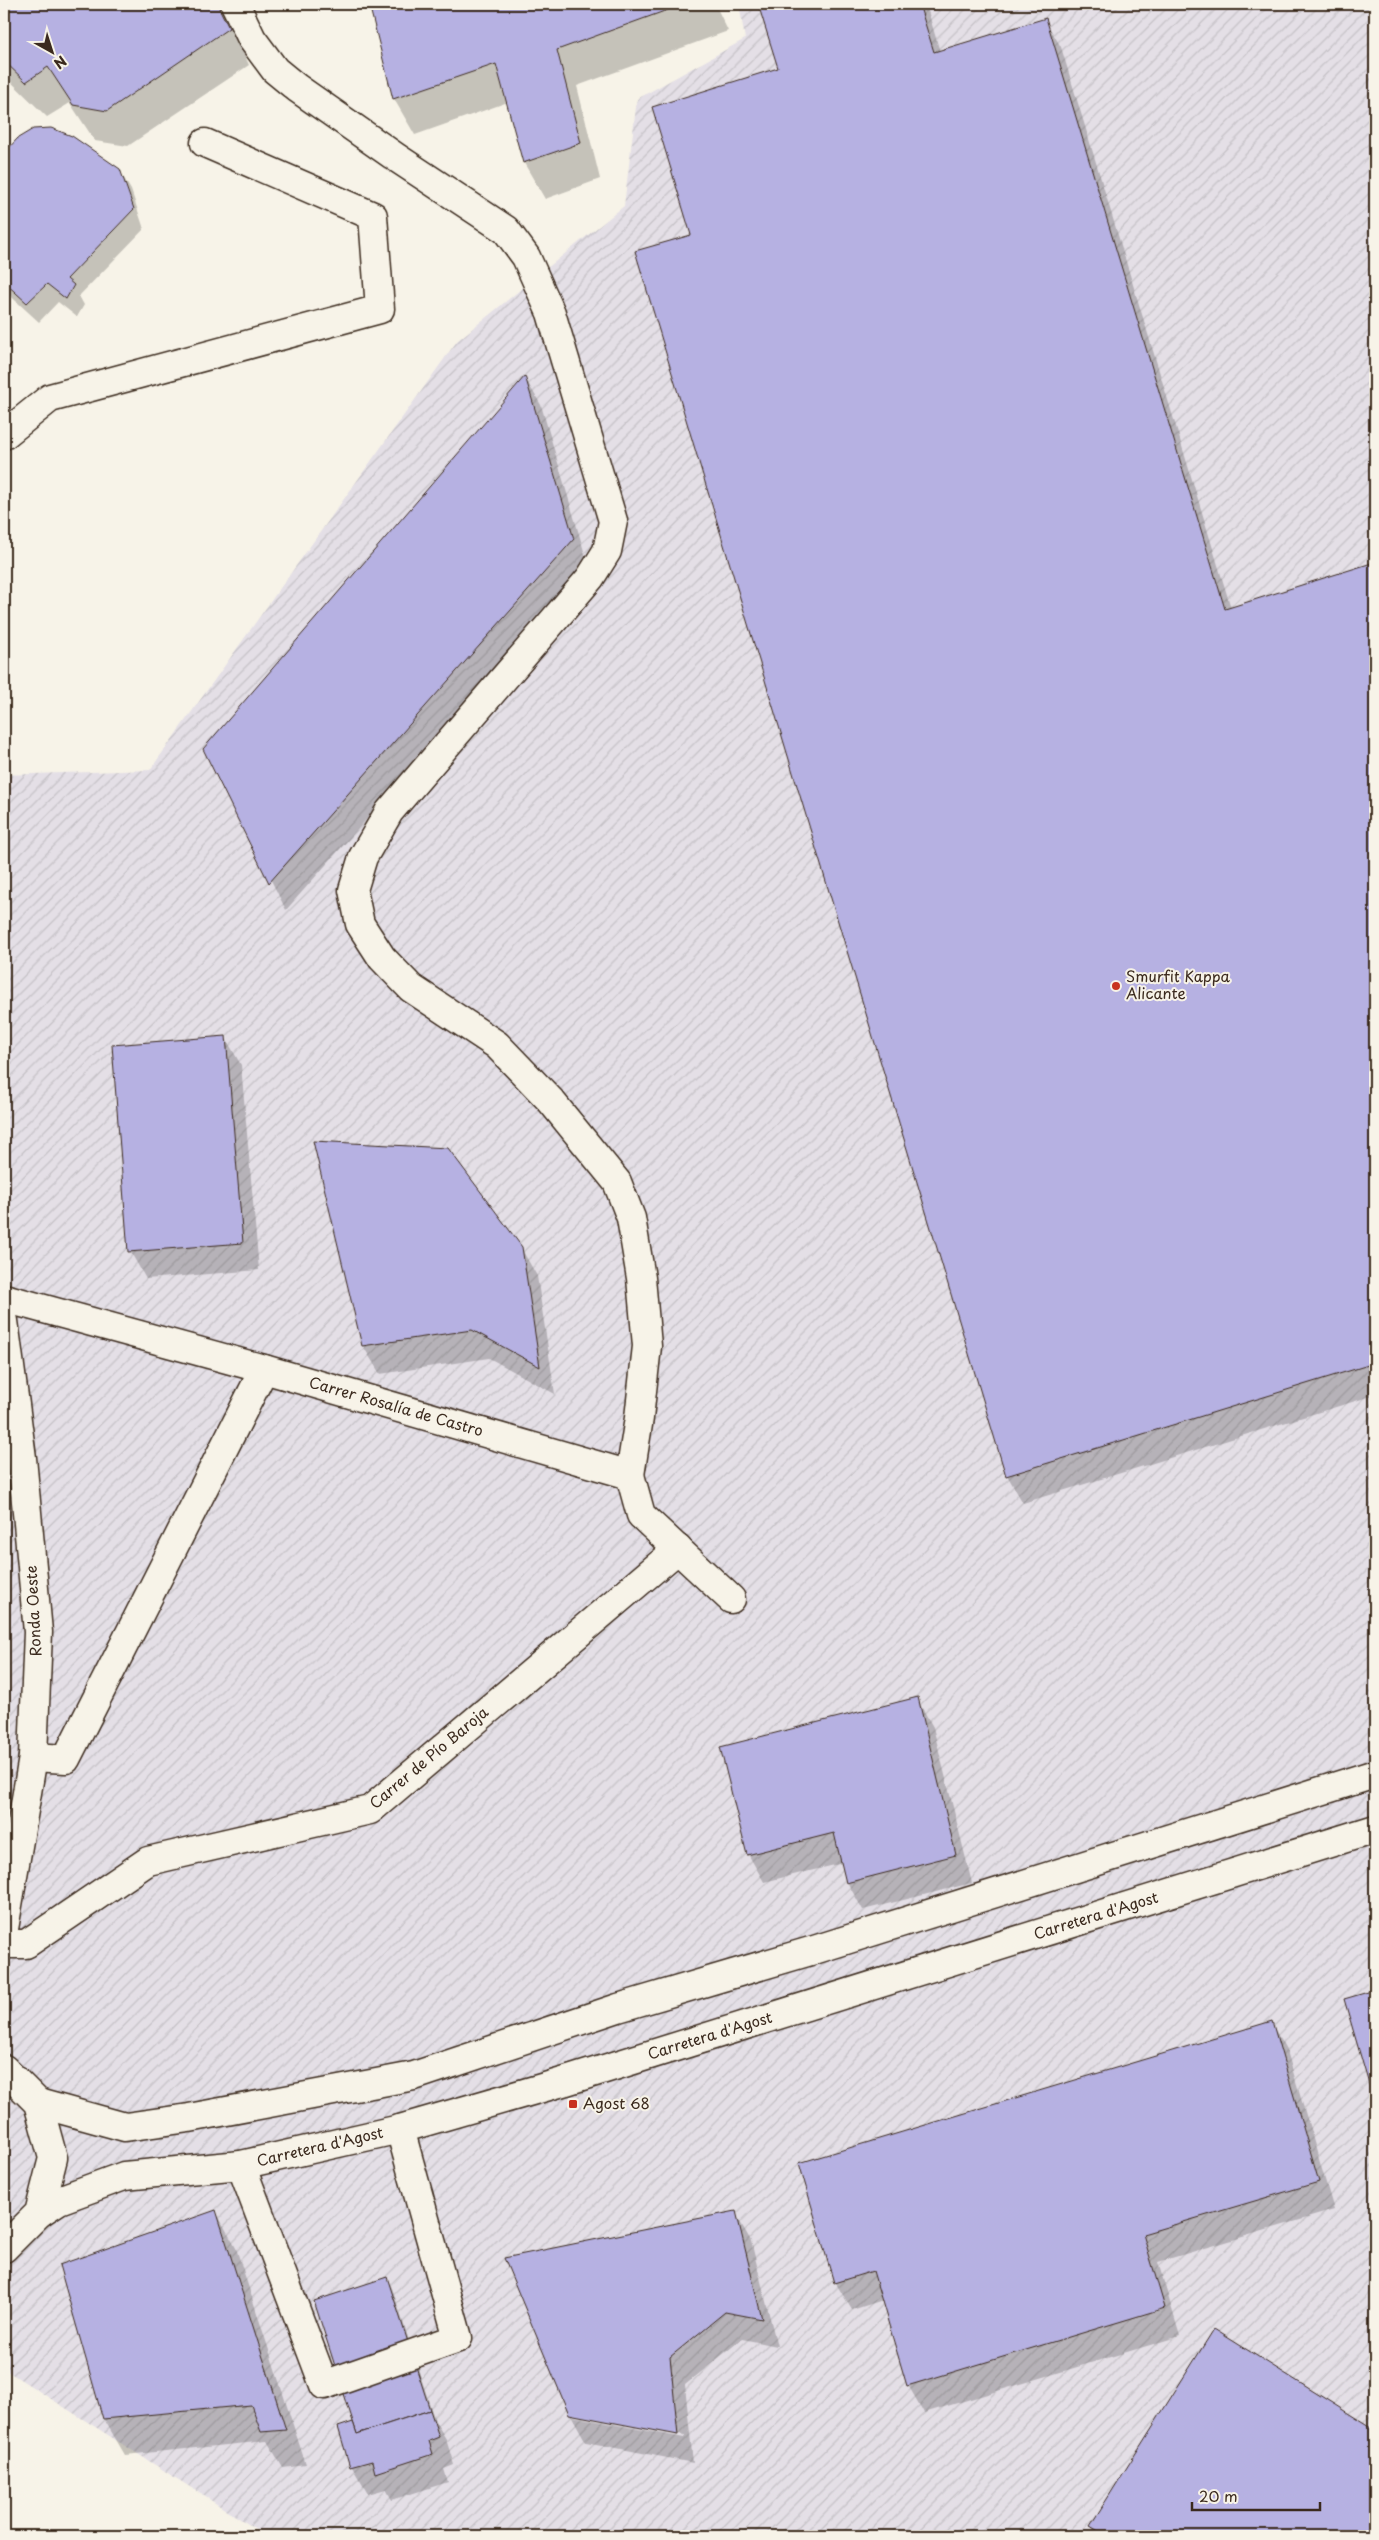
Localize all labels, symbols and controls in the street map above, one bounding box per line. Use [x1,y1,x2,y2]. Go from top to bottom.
north arrow [28,28,78,78]
text: N [50,51,71,74]
place label: Smurfit Kappa Alicante [1126,964,1231,1004]
marker: Smurfit Kappa Alicante [1110,980,1122,992]
street label: Carrer Rosalía de Castro [307,1370,486,1441]
street label: Ronda Oeste [19,1565,46,1657]
street label: Carrer de Pío Baroja [364,1700,493,1814]
street label: Carretera d'Agost [1030,1885,1161,1944]
street label: Carretera d'Agost [644,2005,775,2064]
place label: Agost 68 [583,2091,650,2114]
marker: Agost 68 [567,2098,579,2110]
street label: Carretera d'Agost [254,2120,385,2171]
scale bar [1192,2480,1319,2512]
text: 20 m [1199,2484,1238,2507]

